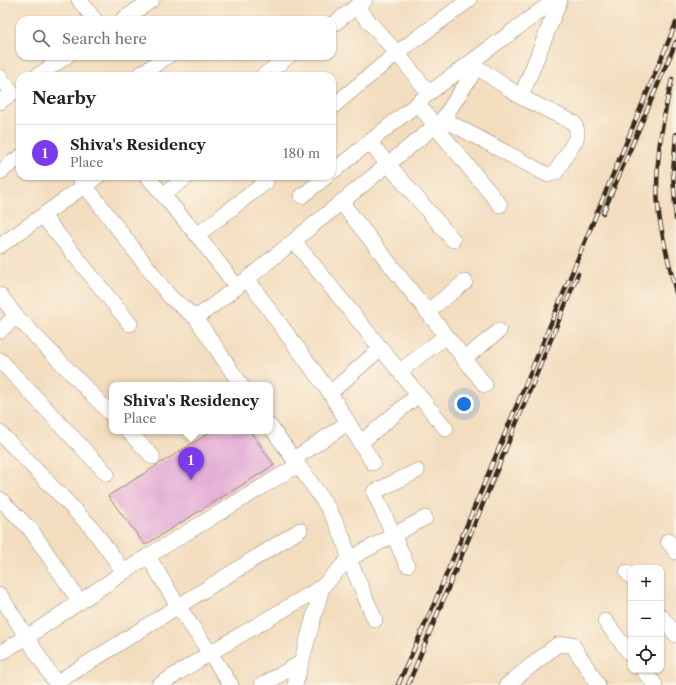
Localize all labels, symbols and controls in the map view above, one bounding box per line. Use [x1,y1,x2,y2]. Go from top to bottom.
search box [16,16,336,60]
icon: search [30,27,52,49]
text: Search here [62,29,147,48]
text: Nearby [32,88,96,108]
text: Shiva's Residency [70,135,206,154]
text: 1 [42,145,48,161]
text: 180 m [283,145,320,161]
text: Place [70,154,103,170]
popup [109,382,273,434]
text: Shiva's Residency [123,391,259,410]
your location [454,394,474,414]
text: Place [123,410,157,426]
pin: 1 [178,447,204,480]
map controls [628,565,664,673]
button: + [628,565,664,601]
button: − [628,601,664,637]
button: locate [628,637,664,673]

